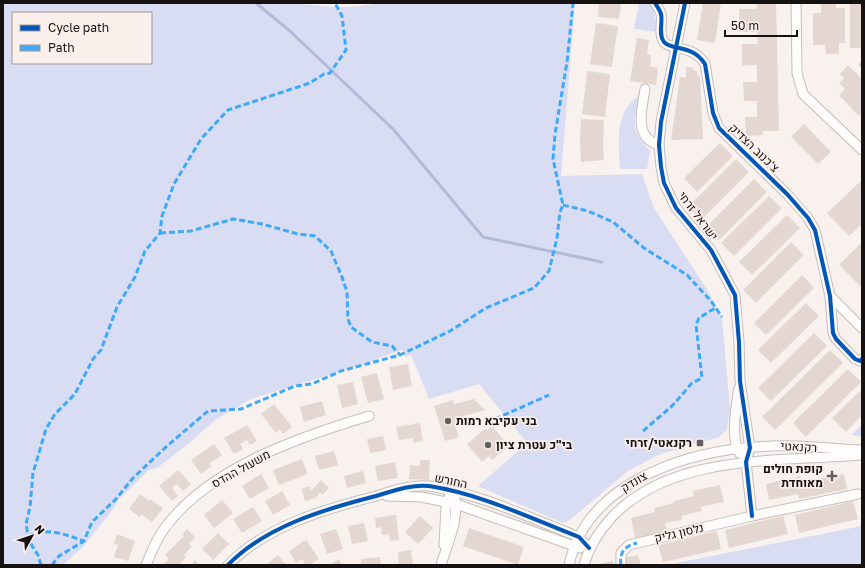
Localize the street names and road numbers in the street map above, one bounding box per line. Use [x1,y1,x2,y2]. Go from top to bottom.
street label: צ'כנוב הצדיק [726,120,783,175]
street label: ישראל זרחי [675,188,722,243]
street label: רקנאטי [780,438,818,455]
street label: משעול ההדס [209,446,273,491]
street label: צונדק [618,468,650,495]
street label: החורש [433,470,469,491]
street label: נלסון גליק [653,520,705,545]

